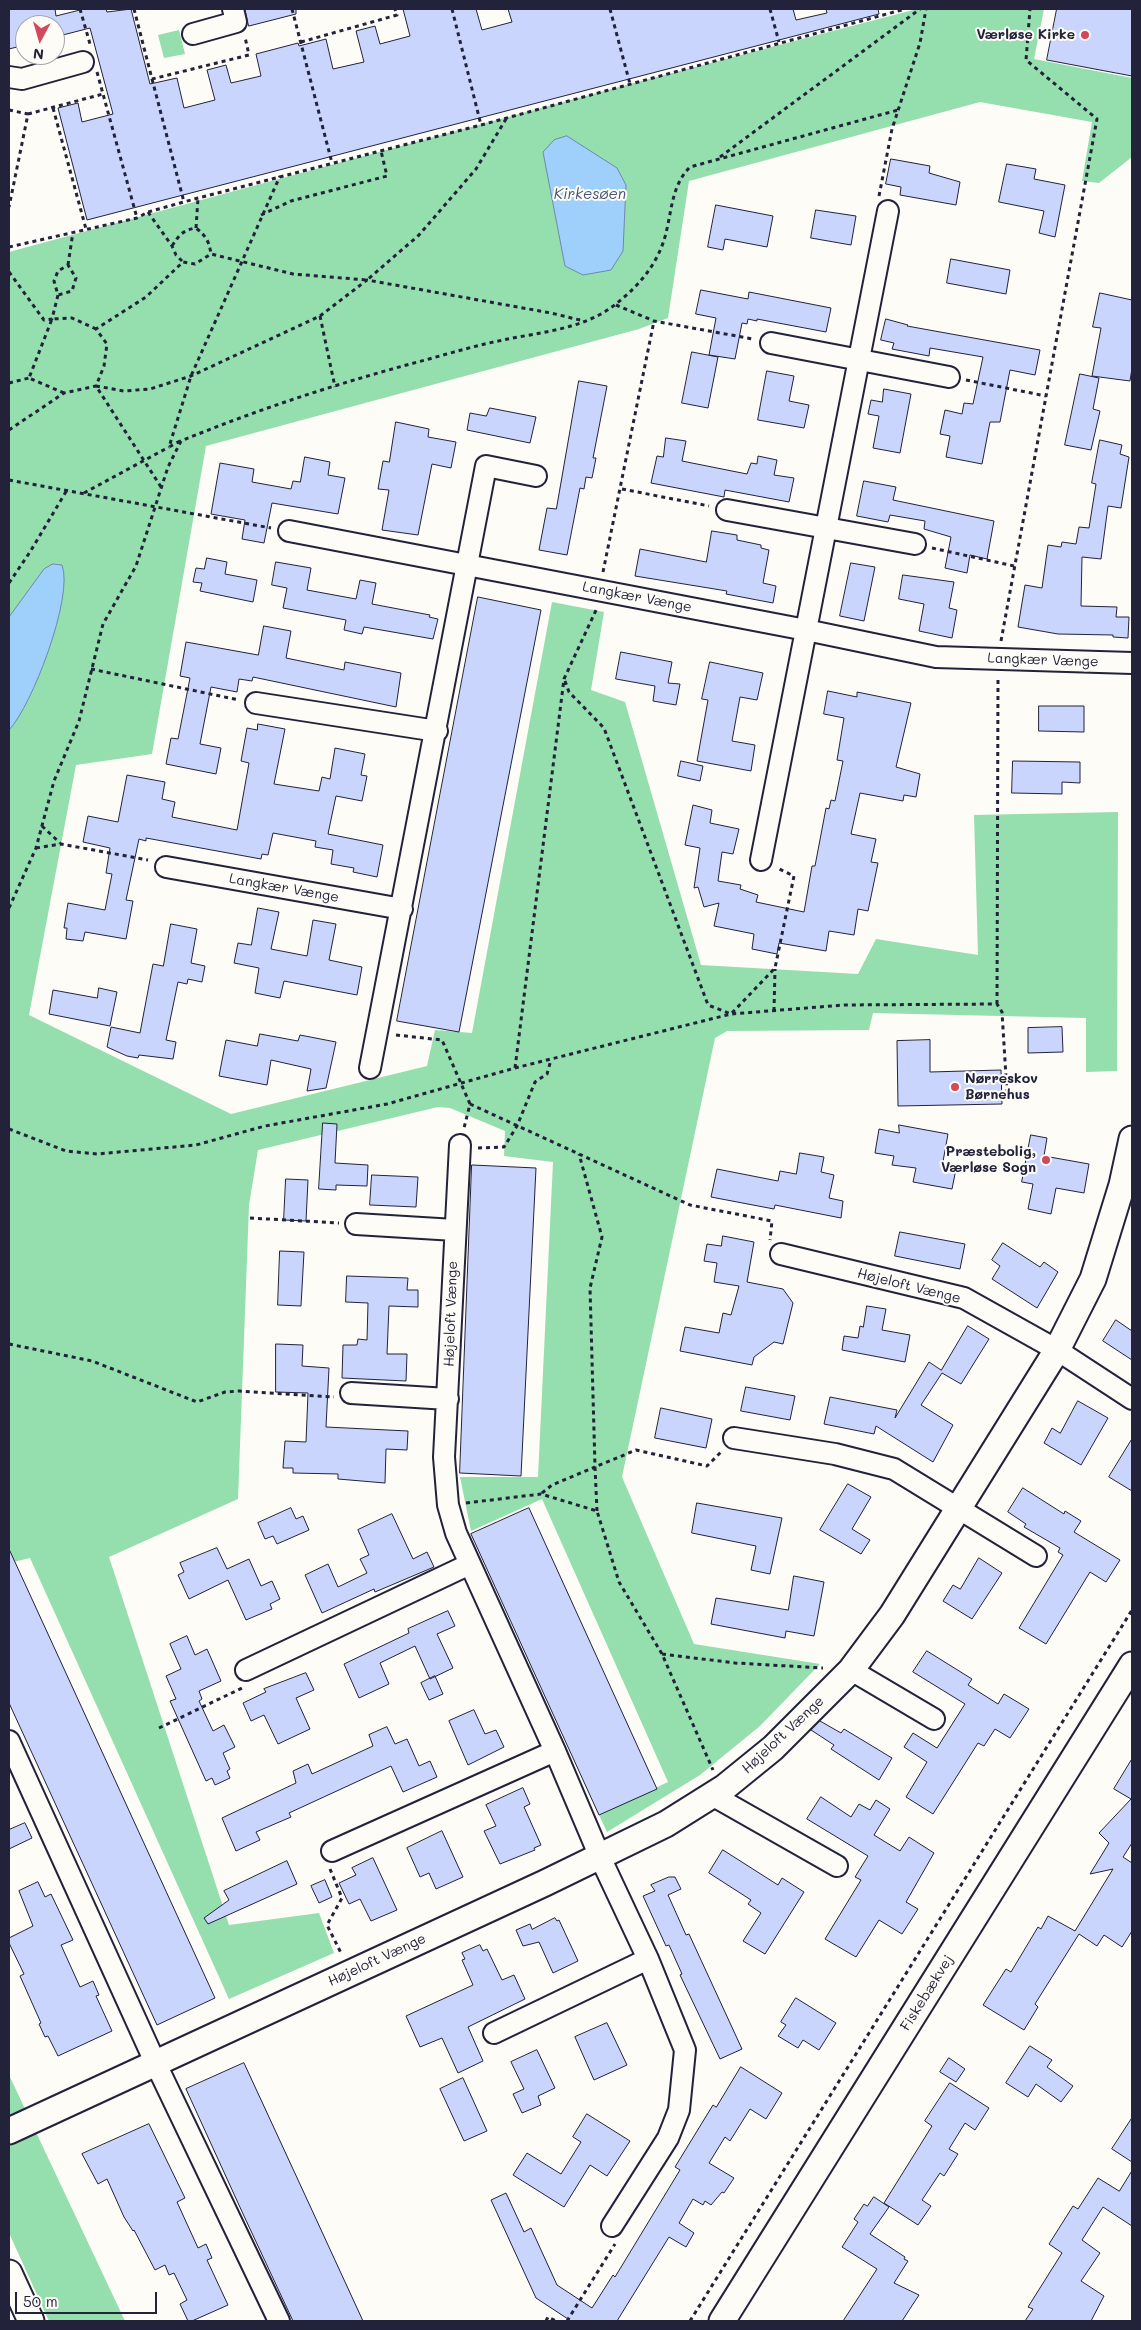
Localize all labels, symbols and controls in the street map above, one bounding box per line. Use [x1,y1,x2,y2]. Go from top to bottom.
north arrow [15,15,65,65]
place label: Værløse Kirke [977,27,1075,43]
marker: Værløse Kirke [1079,29,1091,41]
text: N [32,44,45,64]
water label: Kirkesøen [554,185,626,203]
street label: Langkær Vænge [581,578,693,616]
street label: Langkær Vænge [987,650,1099,670]
street label: Langkær Vænge [228,870,340,906]
place label: Nørreskov Børnehus [965,1071,1038,1104]
marker: Nørreskov Børnehus [949,1081,961,1093]
place label: Præstebolig, Værløse Sogn [941,1144,1036,1176]
marker: Præstebolig, Værløse Sogn [1040,1154,1052,1166]
street label: Højeloft Vænge [441,1261,461,1367]
street label: Højeloft Vænge [856,1265,962,1307]
street label: Højeloft Vænge [739,1693,827,1777]
street label: Højeloft Vænge [325,1930,429,1990]
street label: Fiskebækvej [897,1952,957,2034]
scale bar [18,2282,160,2314]
text: 50 m [23,2291,58,2311]

